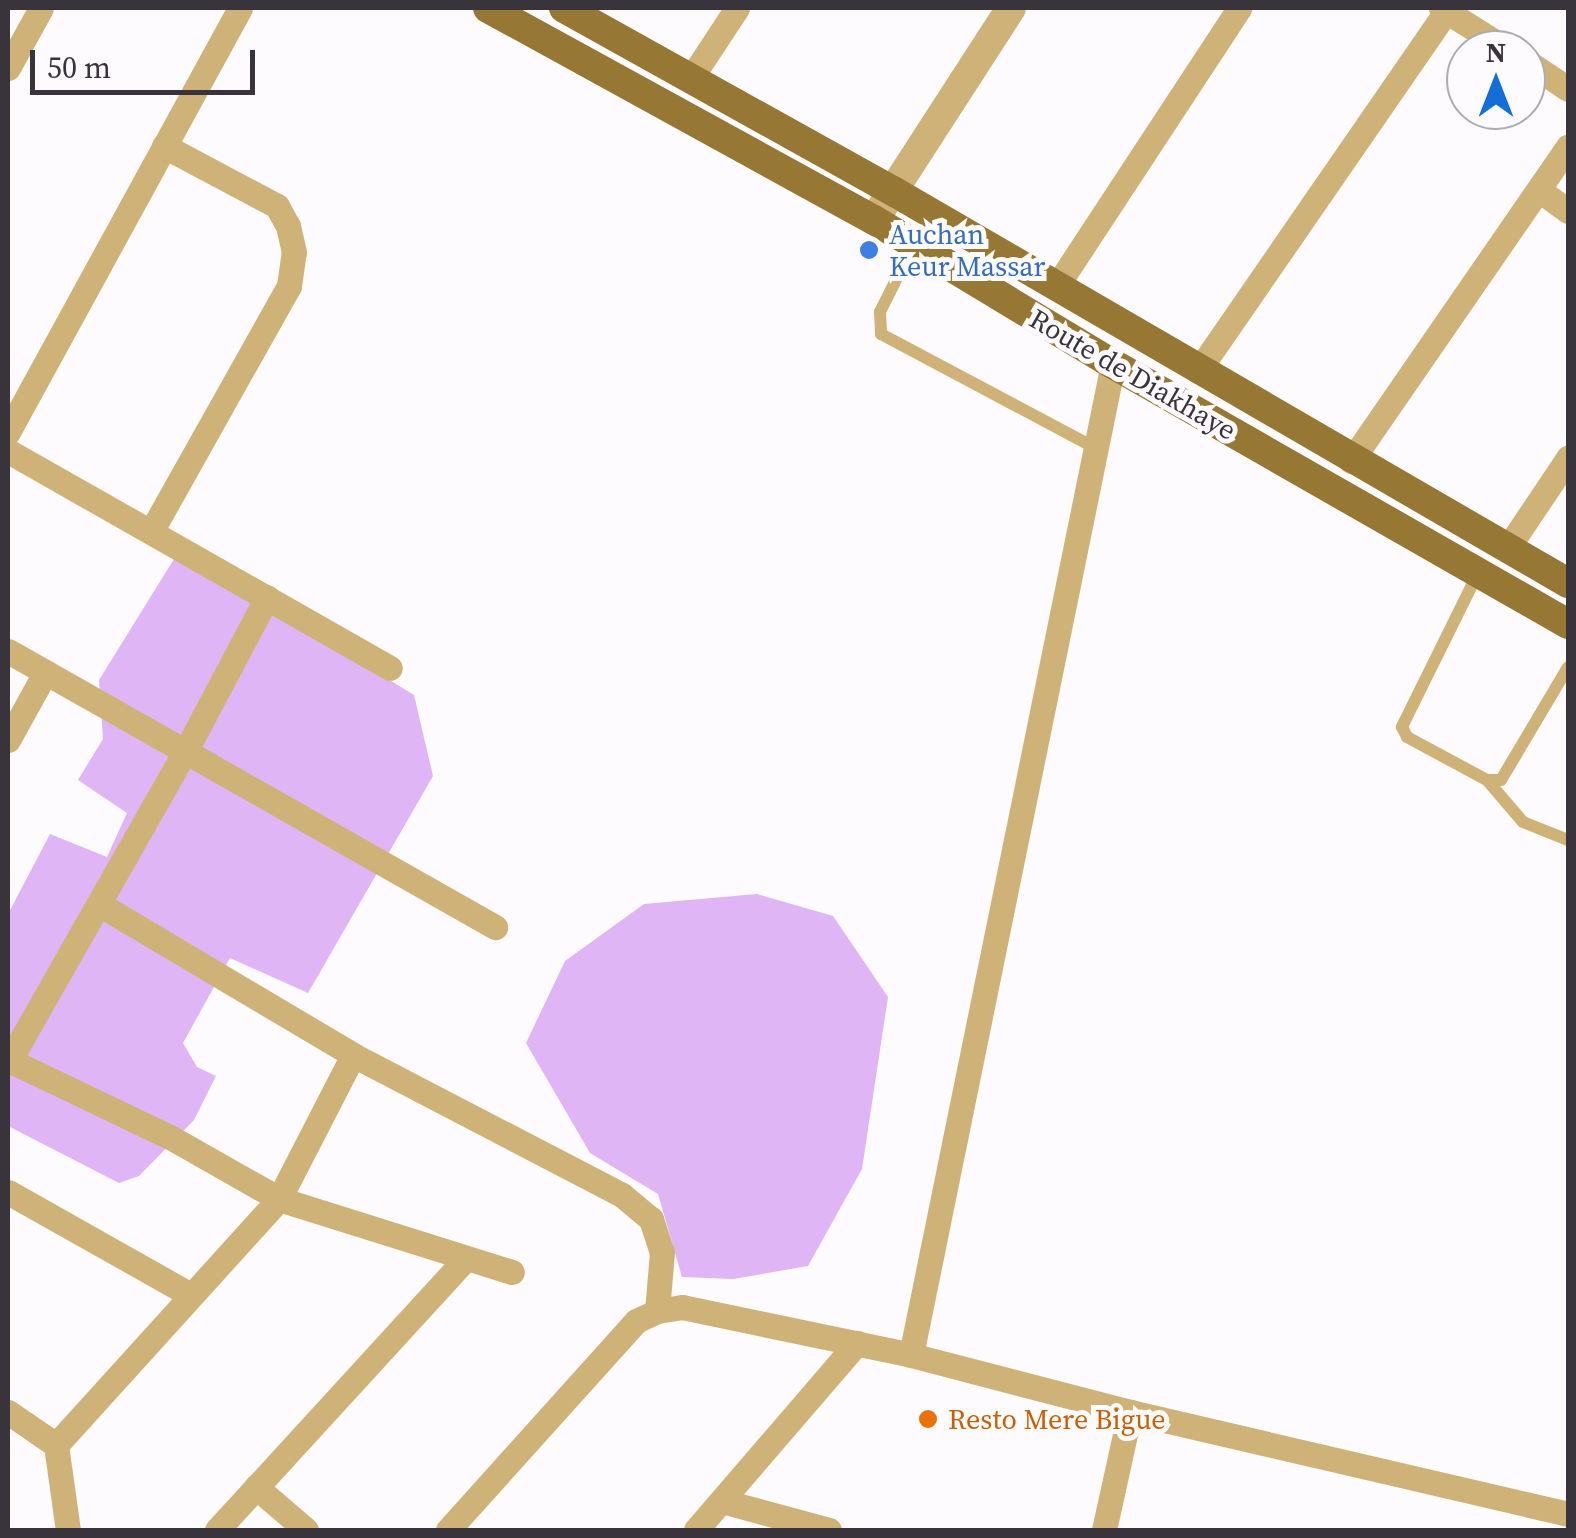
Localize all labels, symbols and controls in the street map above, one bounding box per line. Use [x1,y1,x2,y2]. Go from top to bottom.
scale bar [35,30,260,92]
north arrow [1446,30,1546,130]
text: N [1486,33,1506,71]
text: 50 m [47,47,111,88]
place label: Auchan Keur Massar [889,217,1045,283]
marker: Auchan Keur Massar [858,239,880,261]
street label: Route de Diakhaye [1024,301,1242,447]
place label: Resto Mere Bigue [948,1402,1166,1436]
marker: Resto Mere Bigue [917,1408,939,1430]

